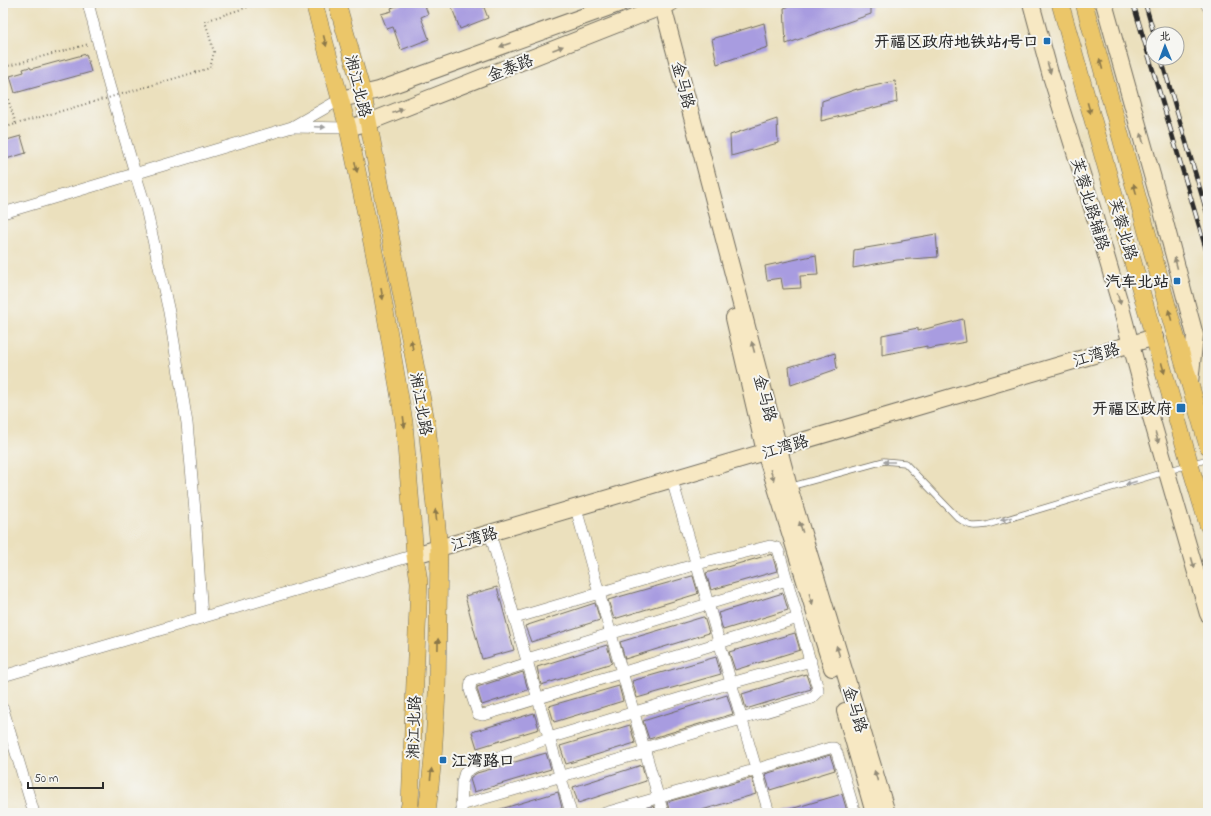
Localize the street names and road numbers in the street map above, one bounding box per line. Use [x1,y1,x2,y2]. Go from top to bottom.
street label: 金泰路 [484,49,537,89]
street label: 湘江北路 [338,53,376,120]
street label: 金马路 [664,59,700,112]
street label: 芙蓉北路辅路 [1064,155,1115,254]
street label: 芙蓉北路 [1102,195,1142,264]
street label: 江湾路 [1070,338,1123,374]
street label: 湘江北路 [403,371,437,438]
street label: 金马路 [746,372,782,425]
street label: 江湾路 [759,430,812,466]
street label: 江湾路 [448,522,501,558]
street label: 金马路 [836,683,873,736]
street label: 湘江北路 [402,695,428,759]

